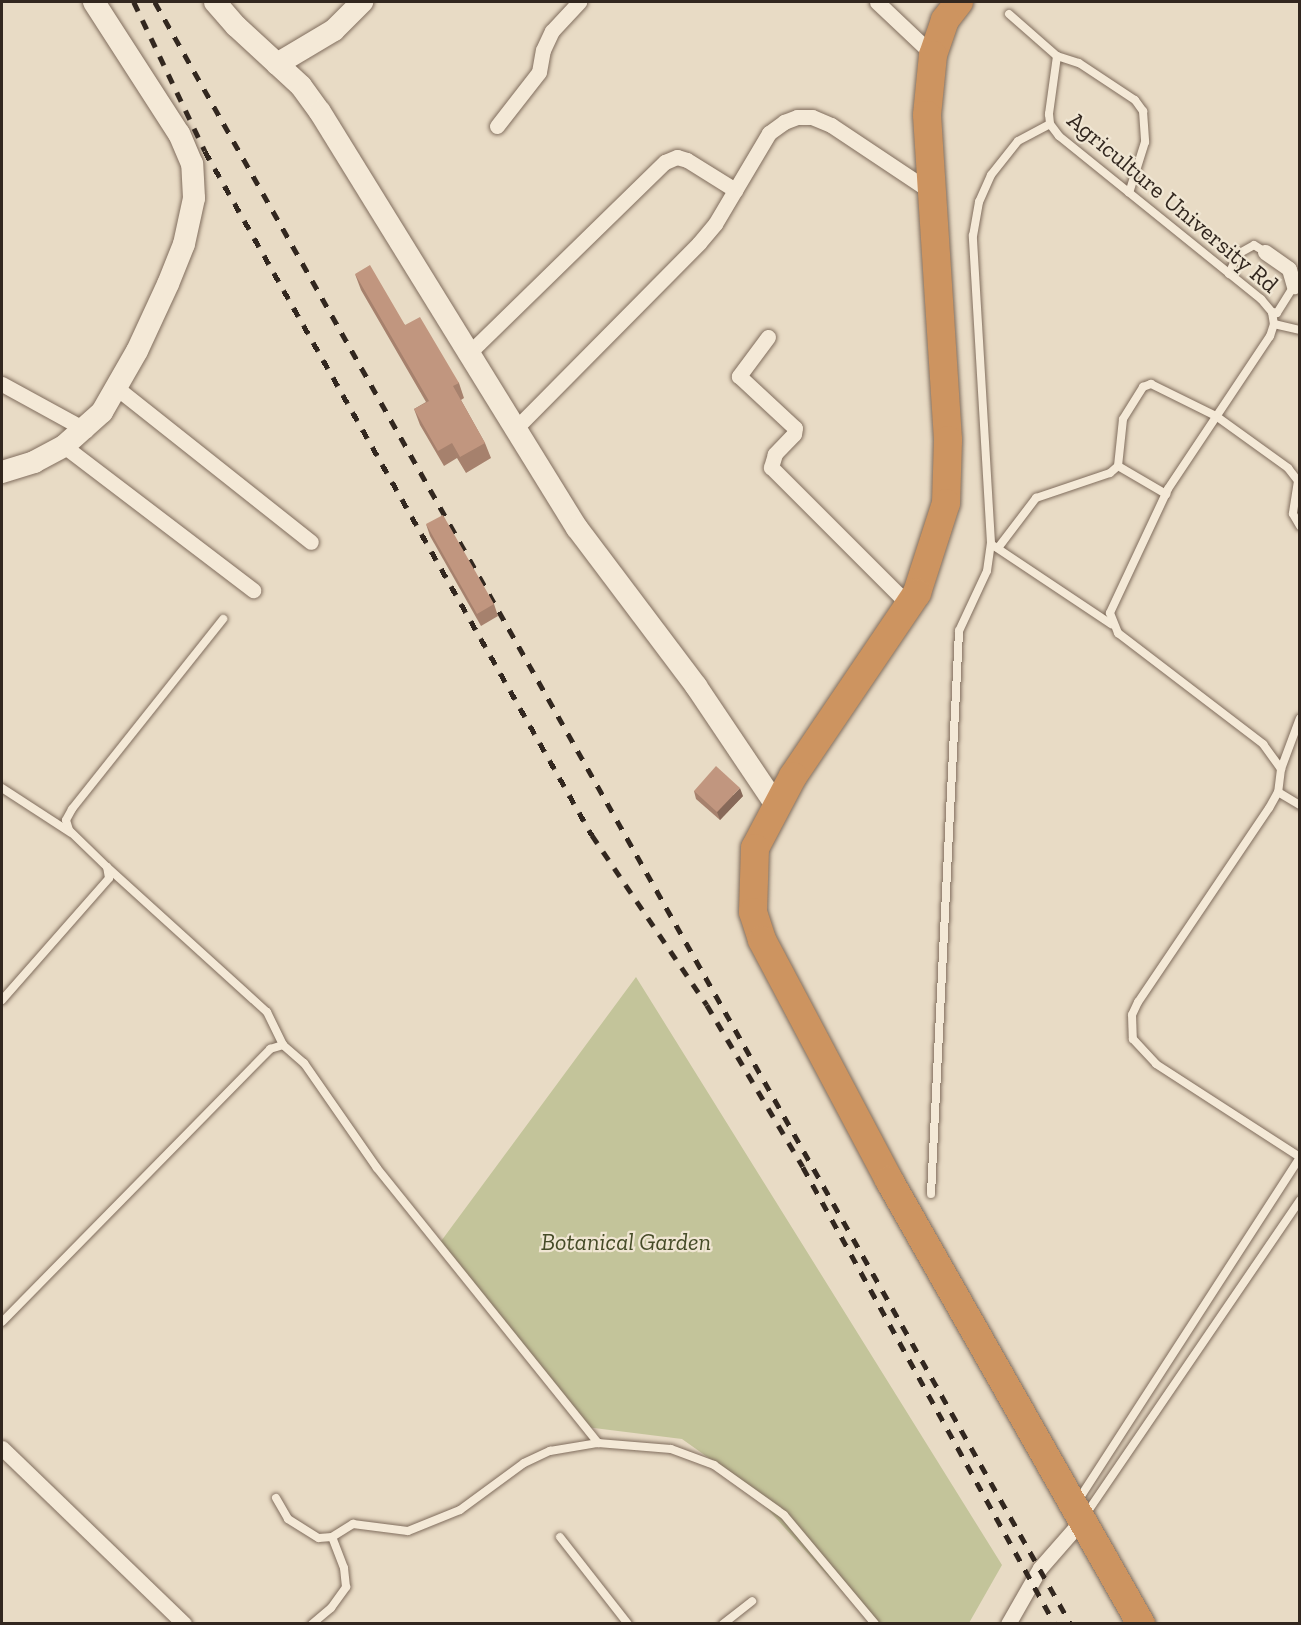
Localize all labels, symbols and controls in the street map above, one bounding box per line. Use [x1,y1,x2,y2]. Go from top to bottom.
street label: Agriculture University Rd [1062,105,1284,299]
park label: Botanical Garden [541,1228,711,1256]

